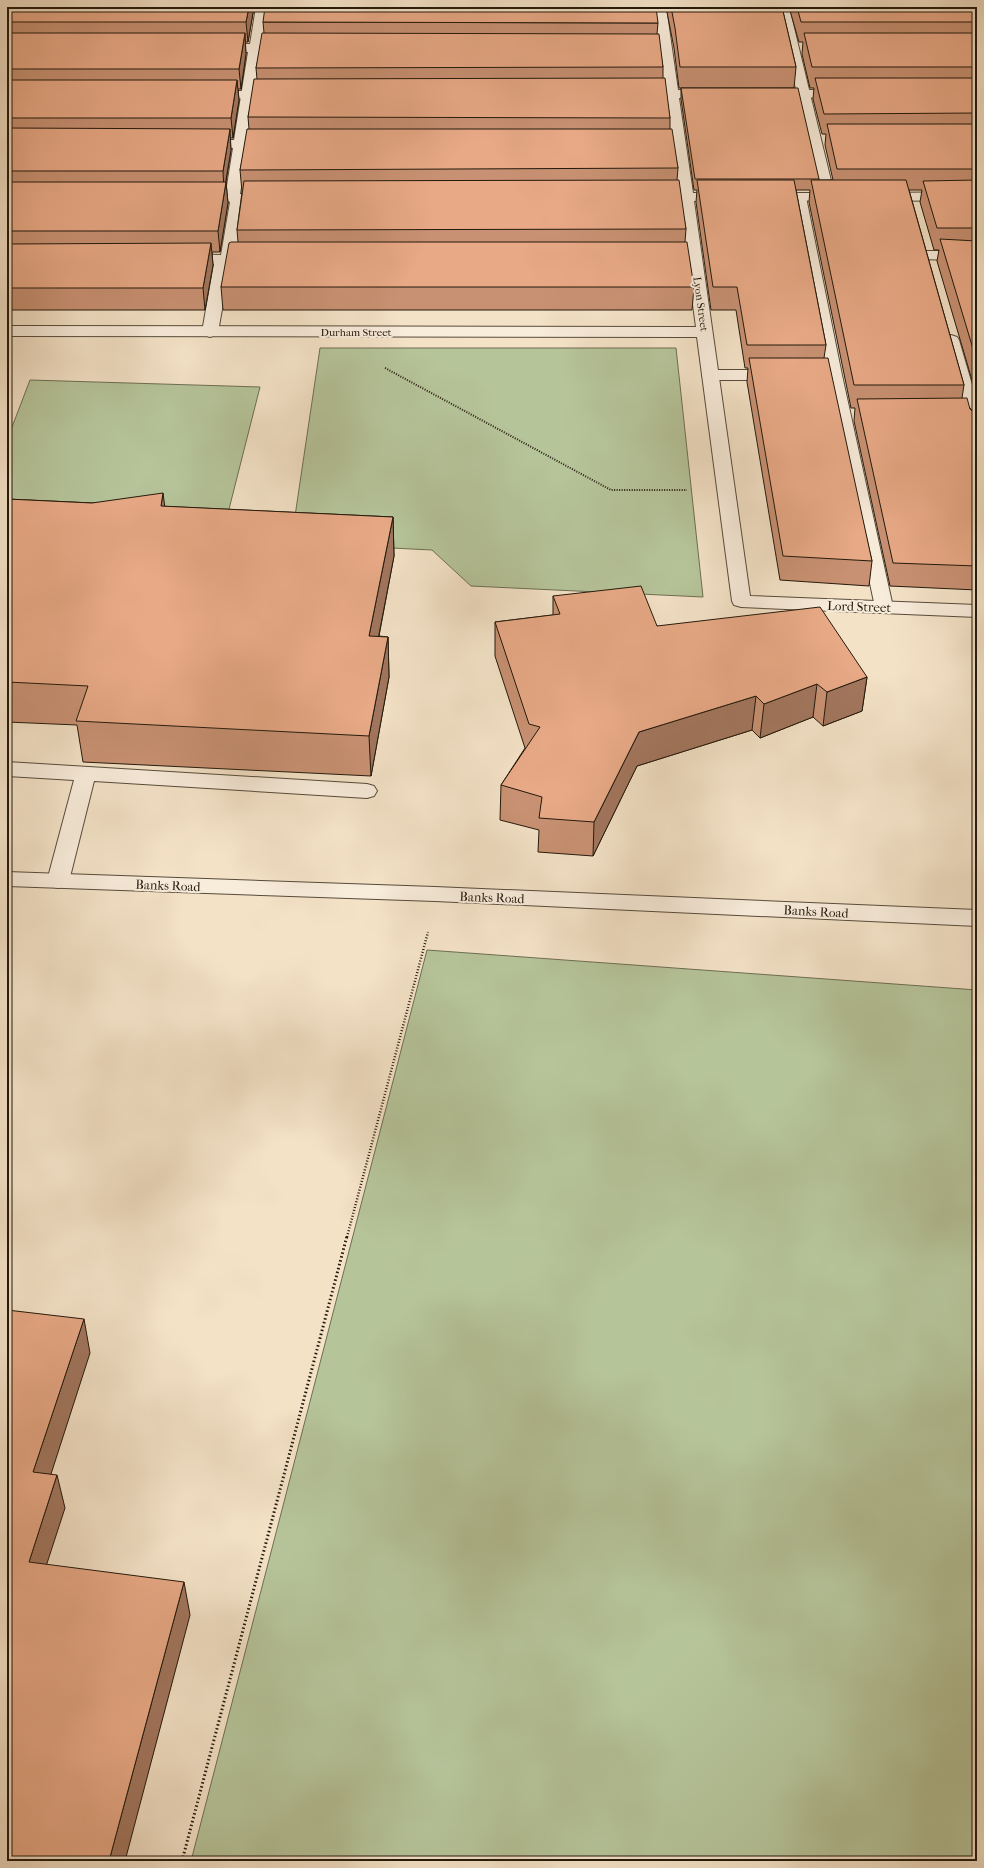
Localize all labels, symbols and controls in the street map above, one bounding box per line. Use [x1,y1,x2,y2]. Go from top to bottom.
street label: Lyon Street [690,276,711,332]
street label: Durham Street [320,326,392,339]
street label: Lord Street [827,598,892,615]
street label: Banks Road [135,877,202,894]
street label: Banks Road [459,889,526,906]
street label: Banks Road [783,902,850,921]

